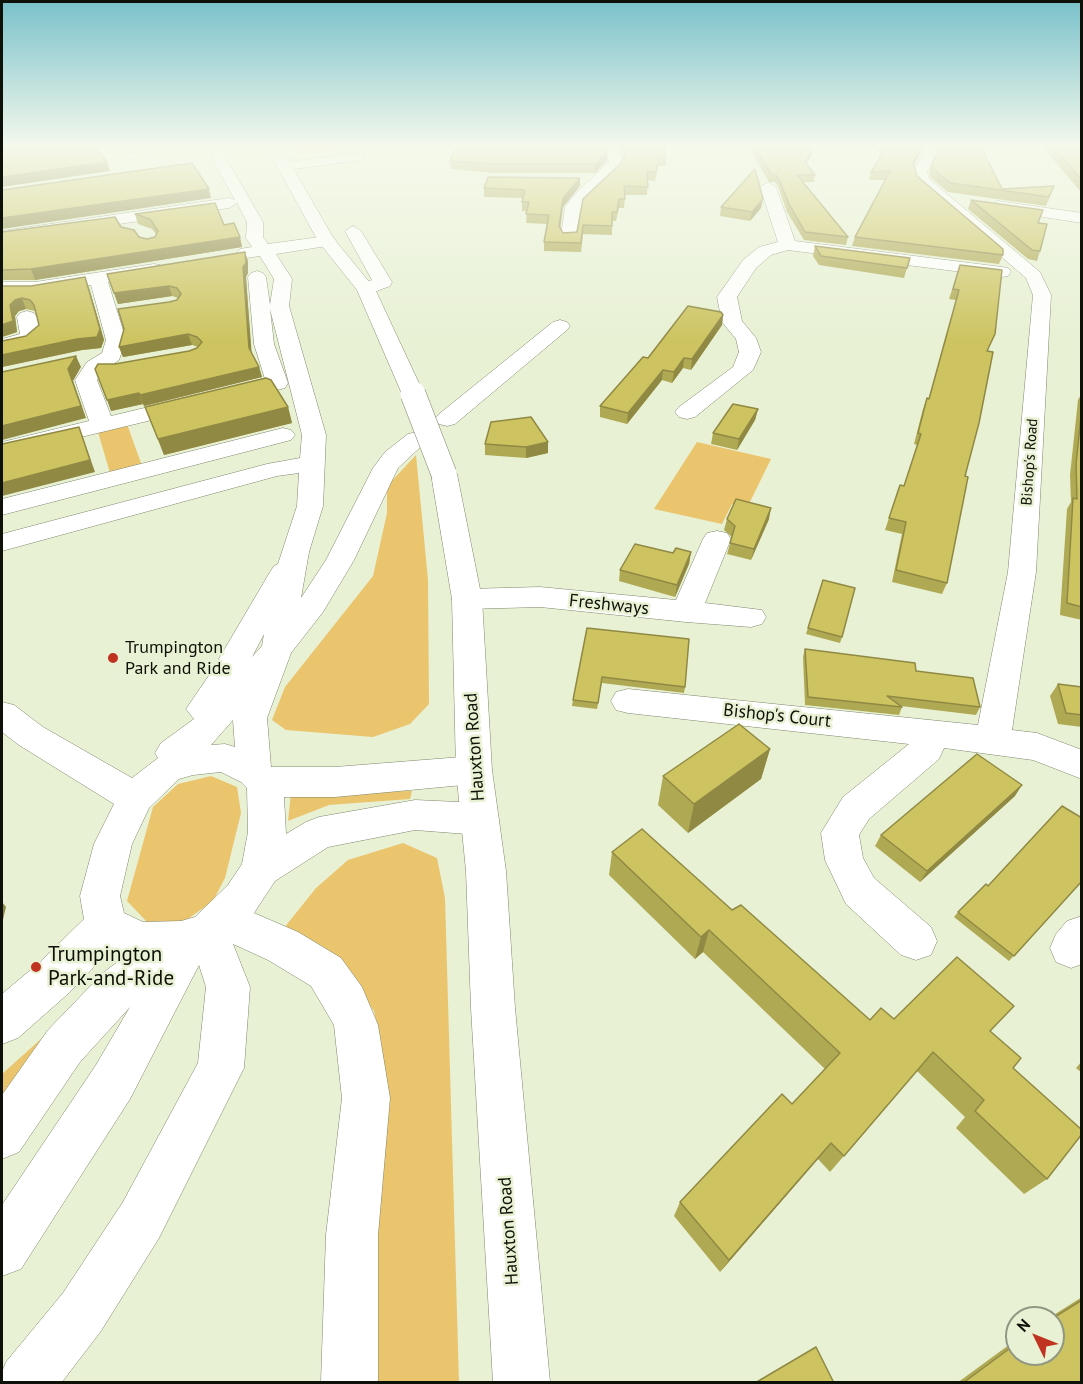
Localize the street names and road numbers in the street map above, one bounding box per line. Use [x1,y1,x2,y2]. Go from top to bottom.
street label: Bishop's Road [1018,418,1042,506]
street label: Freshways [568,590,650,620]
street label: Hauxton Road [460,692,490,802]
street label: Bishop's Court [722,700,832,732]
street label: Hauxton Road [494,1176,524,1286]

